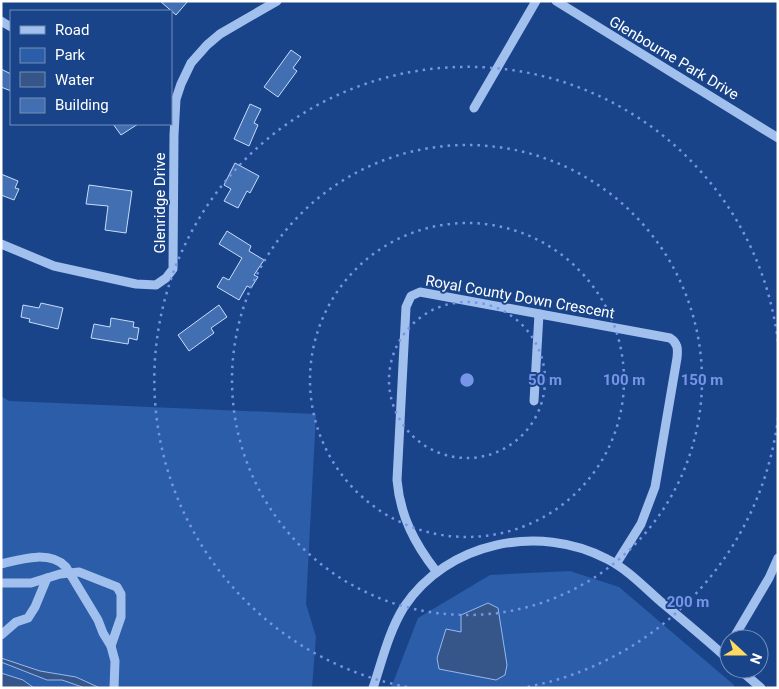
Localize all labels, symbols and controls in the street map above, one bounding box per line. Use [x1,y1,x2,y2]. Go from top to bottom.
legend [10,10,172,125]
street label: Glenbourne Park Drive [606,12,742,104]
text: Road [55,21,89,39]
text: Park [55,46,86,64]
text: Water [55,71,94,89]
text: Building [55,96,109,114]
street label: Glenridge Drive [151,152,169,254]
street label: Royal County Down Crescent [424,271,616,323]
centre of rings [458,371,476,389]
text: 50 m [528,371,562,389]
text: 100 m [603,371,645,389]
text: 150 m [681,371,723,389]
text: 200 m [667,593,709,611]
north arrow [719,629,769,679]
text: N [747,651,765,666]

